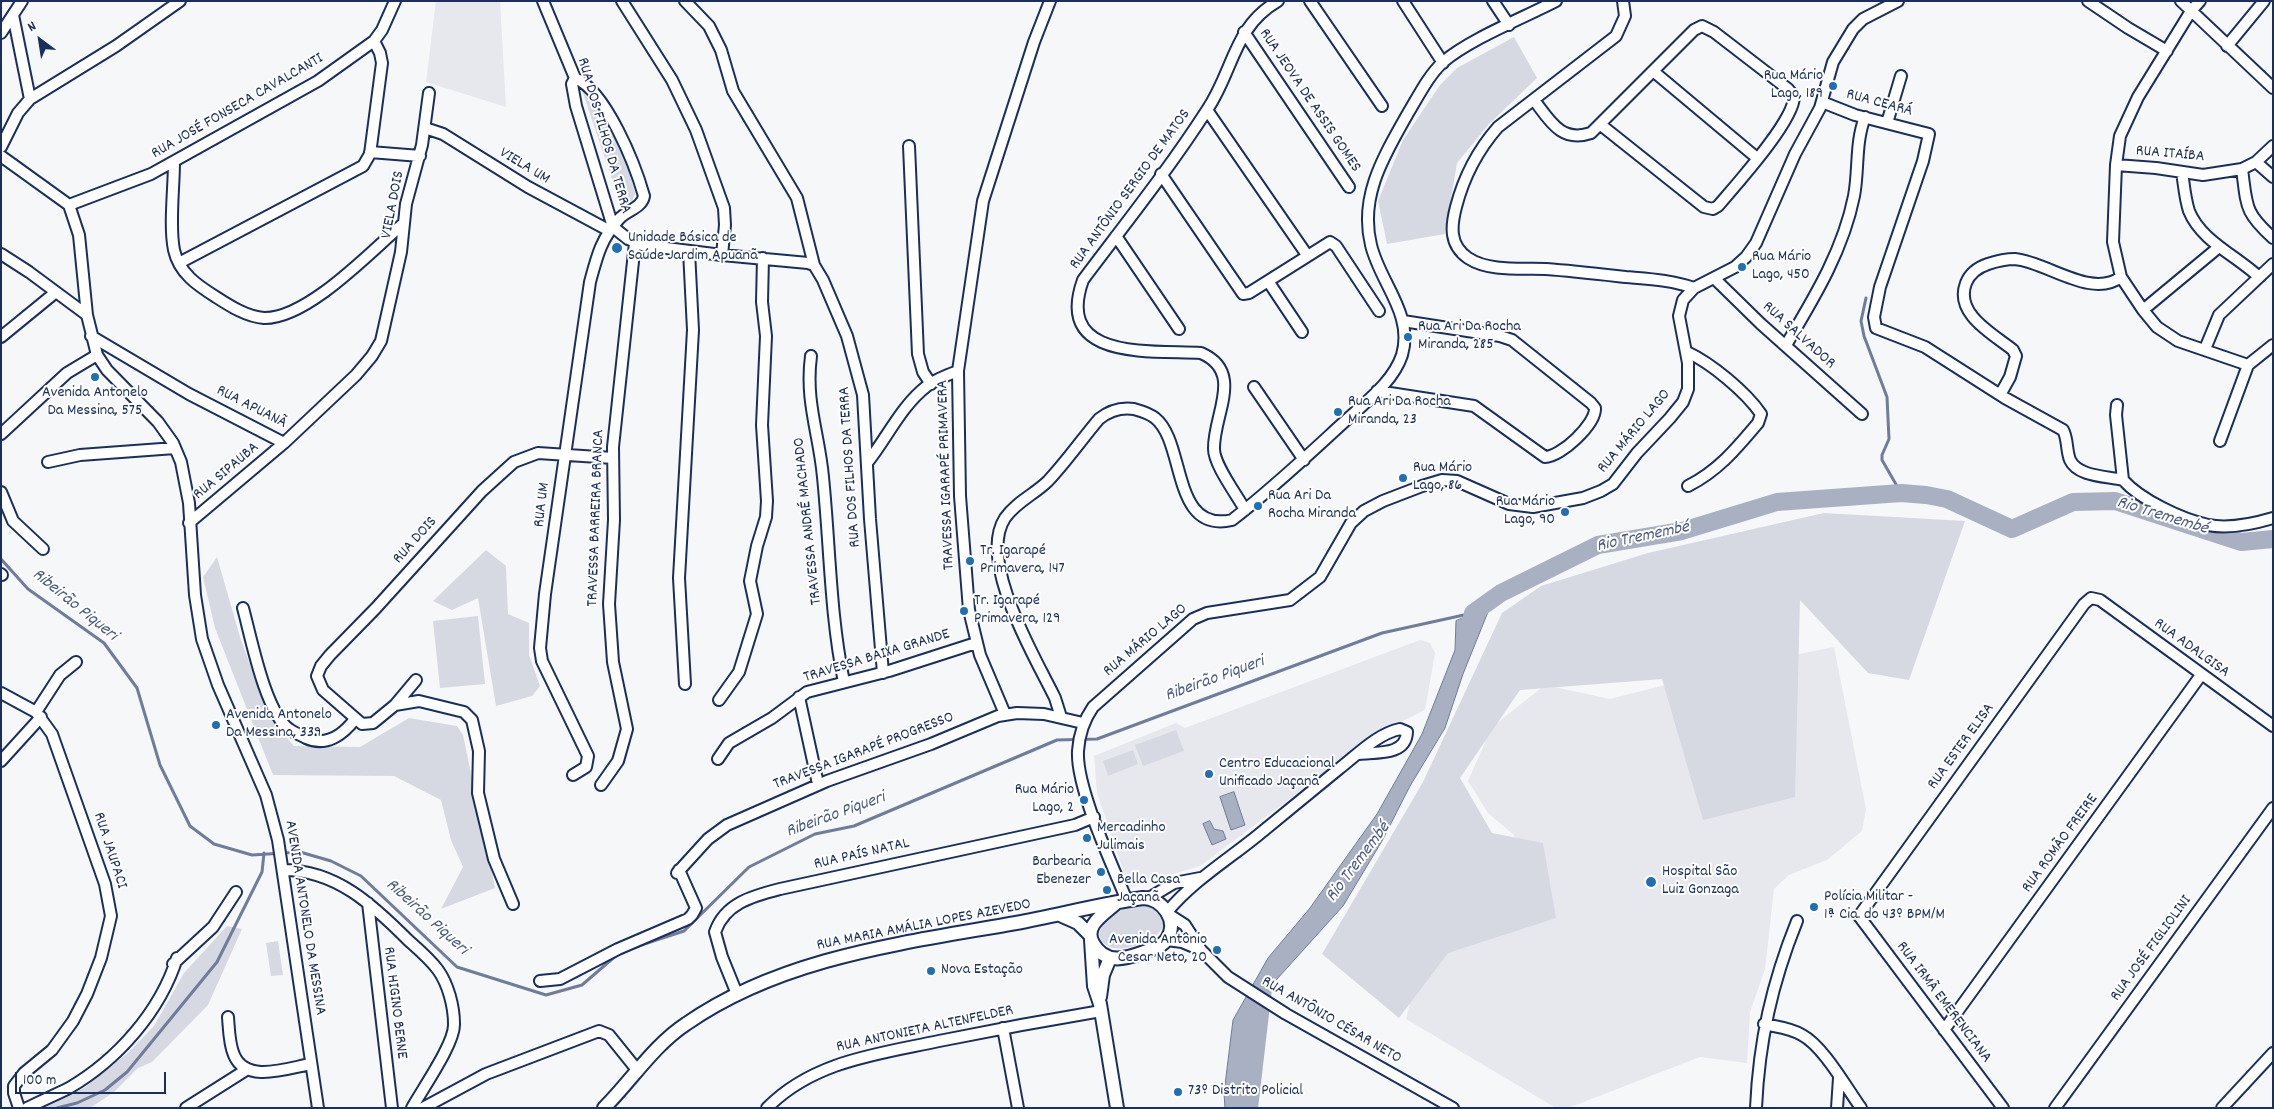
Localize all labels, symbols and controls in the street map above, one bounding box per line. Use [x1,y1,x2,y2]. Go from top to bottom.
north arrow [15,15,65,65]
text: N [24,17,40,38]
street label: RUA JEOVA DE ASSIS GOMES [1254,26,1364,176]
street label: RUA JOSÉ FONSECA CAVALCANTI [149,50,327,164]
street label: RUA DOS FILHOS DA TERRA [572,56,634,216]
place label: Rua Mário Lago, 189 [1764,67,1823,105]
marker: Rua Mário Lago, 189 [1827,80,1839,92]
street label: RUA CEARÁ [1844,86,1914,122]
street label: RUA ANTÔNIO SERGIO DE MATOS [1066,106,1196,274]
street label: RUA ITAÍBA [2135,142,2205,168]
street label: VIELA UM [495,144,553,190]
street label: VIELA DOIS [378,170,410,240]
place label: Unidade Básica de Saúde Jardim Apuanã [628,229,758,267]
marker: Unidade Básica de Saúde Jardim Apuanã [610,241,624,255]
place label: Rua Mário Lago, 450 [1752,248,1811,286]
marker: Rua Mário Lago, 450 [1736,261,1748,273]
street label: RUA SALVADOR [1757,298,1839,374]
place label: Rua Ari Da Rocha Miranda, 285 [1418,318,1521,356]
marker: Rua Ari Da Rocha Miranda, 285 [1402,331,1414,343]
marker: Avenida Antonelo Da Messina, 575 [89,371,101,383]
street label: TRAVESSA IGARAPÉ PRIMAVERA [934,379,960,571]
street label: RUA APUANÃ [213,382,289,434]
place label: Avenida Antonelo Da Messina, 575 [42,384,148,422]
street label: RUA DOS FILHOS DA TERRA [836,386,866,548]
street label: RUA MÁRIO LAGO [1594,386,1676,478]
place label: Rua Ari Da Rocha Miranda, 23 [1348,393,1451,431]
marker: Rua Ari Da Rocha Miranda, 23 [1332,406,1344,418]
street label: TRAVESSA BARREIRA BRANCA [584,429,610,607]
street label: TRAVESSA ANDRÉ MACHADO [791,436,827,606]
street label: RUA SIPAUBA [190,439,264,505]
place label: Rua Mário Lago, 86 [1413,459,1472,497]
marker: Rua Mário Lago, 86 [1397,472,1409,484]
street label: RUA UM [531,482,555,528]
place label: Rua Ari Da Rocha Miranda [1268,487,1356,525]
place label: Rua Mário Lago, 90 [1496,493,1555,531]
water label: Rio Tremembé [2114,493,2210,541]
marker: Rua Ari Da Rocha Miranda [1252,500,1264,512]
marker: Rua Mário Lago, 90 [1559,506,1571,518]
street label: RUA DOIS [390,513,442,569]
water label: Rio Tremembé [1595,518,1691,558]
place label: Tr. Igarapé Primavera, 147 [980,542,1065,580]
marker: Tr. Igarapé Primavera, 147 [964,555,976,567]
water label: Ribeirão Piqueri [27,565,121,647]
place label: Tr. Igarapé Primavera, 129 [974,592,1060,630]
street label: RUA MÁRIO LAGO [1100,600,1192,682]
marker: Tr. Igarapé Primavera, 129 [958,605,970,617]
street label: RUA ADALGISA [2149,615,2233,683]
street label: TRAVESSA BAIXA GRANDE [802,626,952,688]
water label: Ribeirão Piqueri [1162,652,1268,708]
street label: RUA ESTER ELISA [1924,700,2000,794]
place label: Avenida Antonelo Da Messina, 339 [226,706,332,744]
street label: TRAVESSA IGARAPÉ PROGRESSO [771,709,957,795]
marker: Avenida Antonelo Da Messina, 339 [210,719,222,731]
place label: Centro Educacional Unificado Jaçanã [1219,755,1335,793]
marker: Centro Educacional Unificado Jaçanã [1203,768,1215,780]
place label: Rua Mário Lago, 2 [1015,781,1074,819]
water label: Ribeirão Piqueri [783,788,889,844]
street label: RUA ROMÃO FREIRE [2019,791,2103,897]
marker: Rua Mário Lago, 2 [1078,794,1090,806]
street label: RUA JAUPACI [88,810,130,892]
street label: AVENIDA ANTONELO DA MESSINA [279,819,329,1017]
place label: Mercadinho Julimais [1097,819,1166,857]
water label: Rio Tremembé [1322,819,1396,907]
marker: Mercadinho Julimais [1081,832,1093,844]
street label: RUA PAÍS NATAL [812,835,912,875]
place label: Barbearia Ebenezer [1032,853,1091,891]
place label: Hospital São Luiz Gonzaga [1662,863,1739,901]
marker: Barbearia Ebenezer [1095,866,1107,878]
place label: Bella Casa Jaçanã [1117,871,1180,909]
water label: Ribeirão Piqueri [380,875,472,961]
marker: Hospital São Luiz Gonzaga [1644,875,1658,889]
marker: Bella Casa Jaçanã [1101,884,1113,896]
place label: Polícia Militar - 1ª Cia. do 43º BPM/M [1824,888,1945,926]
street label: RUA JOSÉ FIGLIOLINI [2107,892,2197,1006]
street label: RUA MARIA AMÁLIA LOPES AZEVEDO [815,896,1033,956]
marker: Polícia Militar - 1ª Cia. do 43º BPM/M [1808,901,1820,913]
place label: Avenida Antônio Cesar Neto, 20 [1109,931,1207,969]
street label: RUA IRMÃ EMERENCIANA [1891,938,1995,1068]
marker: Avenida Antônio Cesar Neto, 20 [1211,944,1223,956]
street label: RUA HIGINO BERNE [378,946,410,1060]
place label: Nova Estação [941,961,1023,981]
marker: Nova Estação [925,965,937,977]
street label: RUA ANTÔNIO CÉSAR NETO [1258,973,1404,1069]
street label: RUA ANTONIETA ALTENFELDER [835,1002,1015,1058]
scale bar [18,1062,169,1094]
text: 100 m [23,1070,56,1092]
place label: 73º Distrito Policial [1188,1082,1303,1102]
marker: 73º Distrito Policial [1172,1086,1184,1098]

